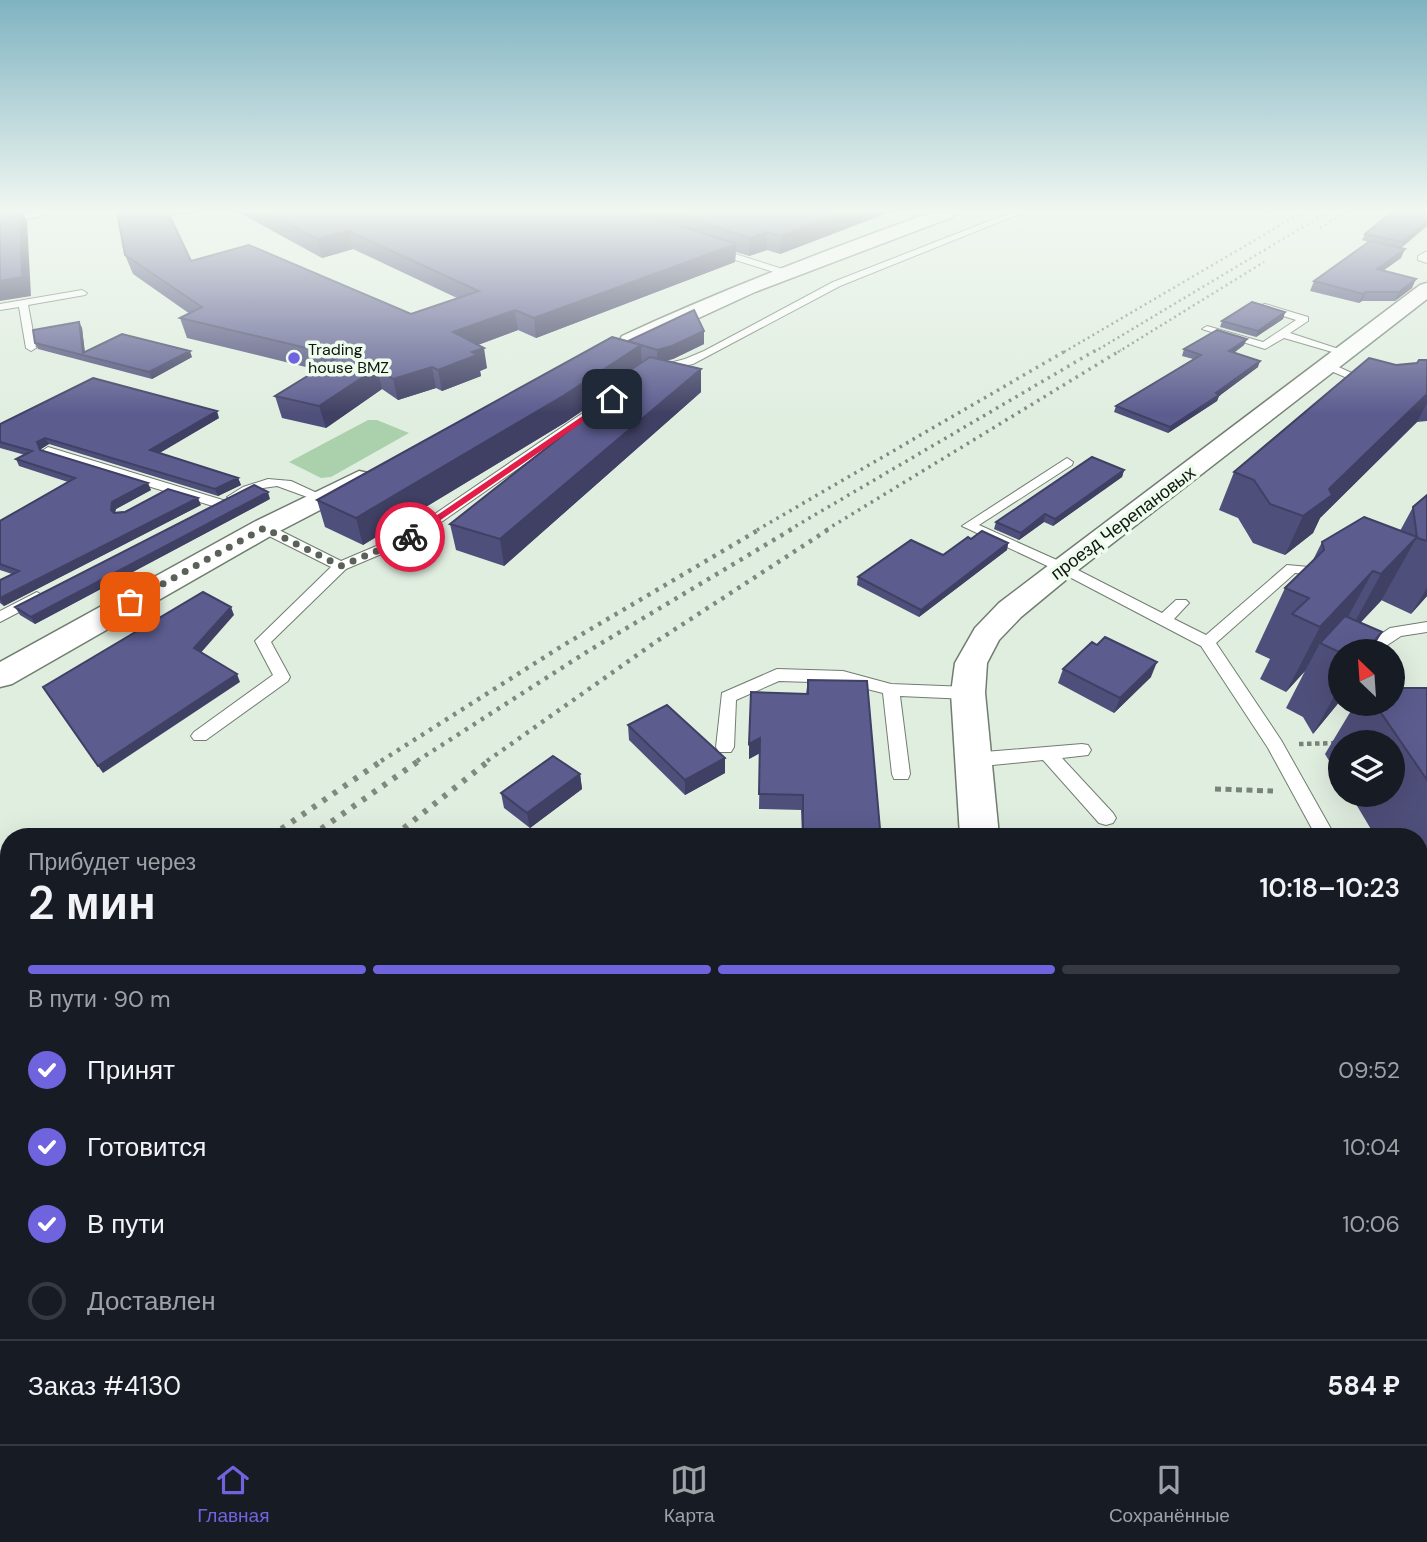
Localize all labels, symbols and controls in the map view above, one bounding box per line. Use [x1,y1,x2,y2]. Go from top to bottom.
place label: Trading house BMZ [308,339,389,378]
marker: Trading house BMZ [286,350,302,366]
pin [582,369,642,429]
icon: home [593,380,631,418]
street label: проезд Черепановых [1046,461,1200,585]
courier [375,502,445,572]
icon: bike [391,518,429,556]
pin [100,572,160,632]
icon: bag [111,583,149,621]
north arrow [1328,639,1405,716]
map controls [1328,639,1405,807]
button: layers [1328,730,1405,807]
text: Прибудет через [28,847,196,877]
text: 10:18–10:23 [1259,871,1400,905]
text: 2 мин [28,873,156,933]
text: В пути · 90 m [28,984,170,1014]
icon: check [28,1051,66,1089]
text: Принят [87,1053,175,1087]
text: 09:52 [1338,1055,1400,1085]
icon: check [28,1128,66,1166]
text: Готовится [87,1130,206,1164]
text: 10:04 [1343,1132,1400,1162]
icon: check [28,1205,66,1243]
text: В пути [87,1207,165,1241]
text: 10:06 [1342,1209,1400,1239]
text: Доставлен [87,1284,216,1318]
text: Заказ #4130 [28,1369,181,1403]
text: 584 ₽ [1327,1369,1400,1403]
tab: Главная [197,1461,269,1528]
tab: Карта [664,1461,715,1528]
tab: Сохранённые [1109,1461,1230,1528]

